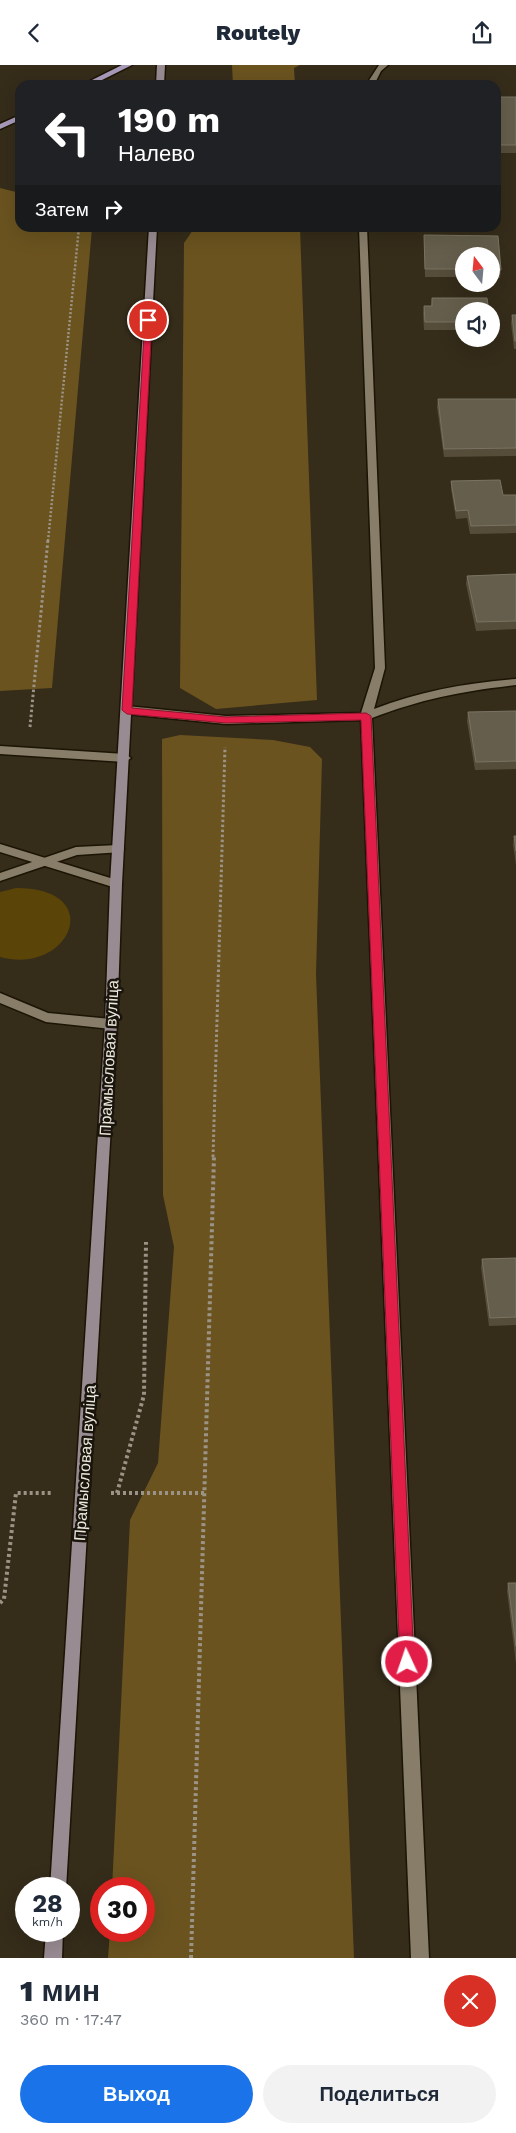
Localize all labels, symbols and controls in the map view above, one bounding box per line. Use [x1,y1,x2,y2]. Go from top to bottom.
icon: back [20,19,48,47]
icon: share [468,19,496,47]
text: Routely [216,20,300,45]
text: 190 m [118,99,220,141]
icon: left [35,100,100,165]
text: Налево [118,141,195,166]
icon: right [99,195,127,223]
text: Затем [35,198,89,221]
north arrow [455,247,500,293]
map controls [455,247,500,347]
pin [127,299,169,341]
button: sound [455,302,500,347]
icon: arrive [134,306,162,334]
street label: Прамысловая вуліца [95,979,123,1137]
street label: Прамысловая вуліца [70,1384,100,1542]
position arrow [380,1635,432,1687]
speed limit sign: 30 [90,1877,155,1942]
text: 28 [32,1889,63,1918]
text: km/h [32,1915,63,1929]
text: 1 мин [20,1973,100,2008]
button: close [444,1975,496,2027]
text: 360 m · 17:47 [20,2010,122,2029]
button: Выход [20,2065,253,2123]
button: Поделиться [263,2065,496,2123]

